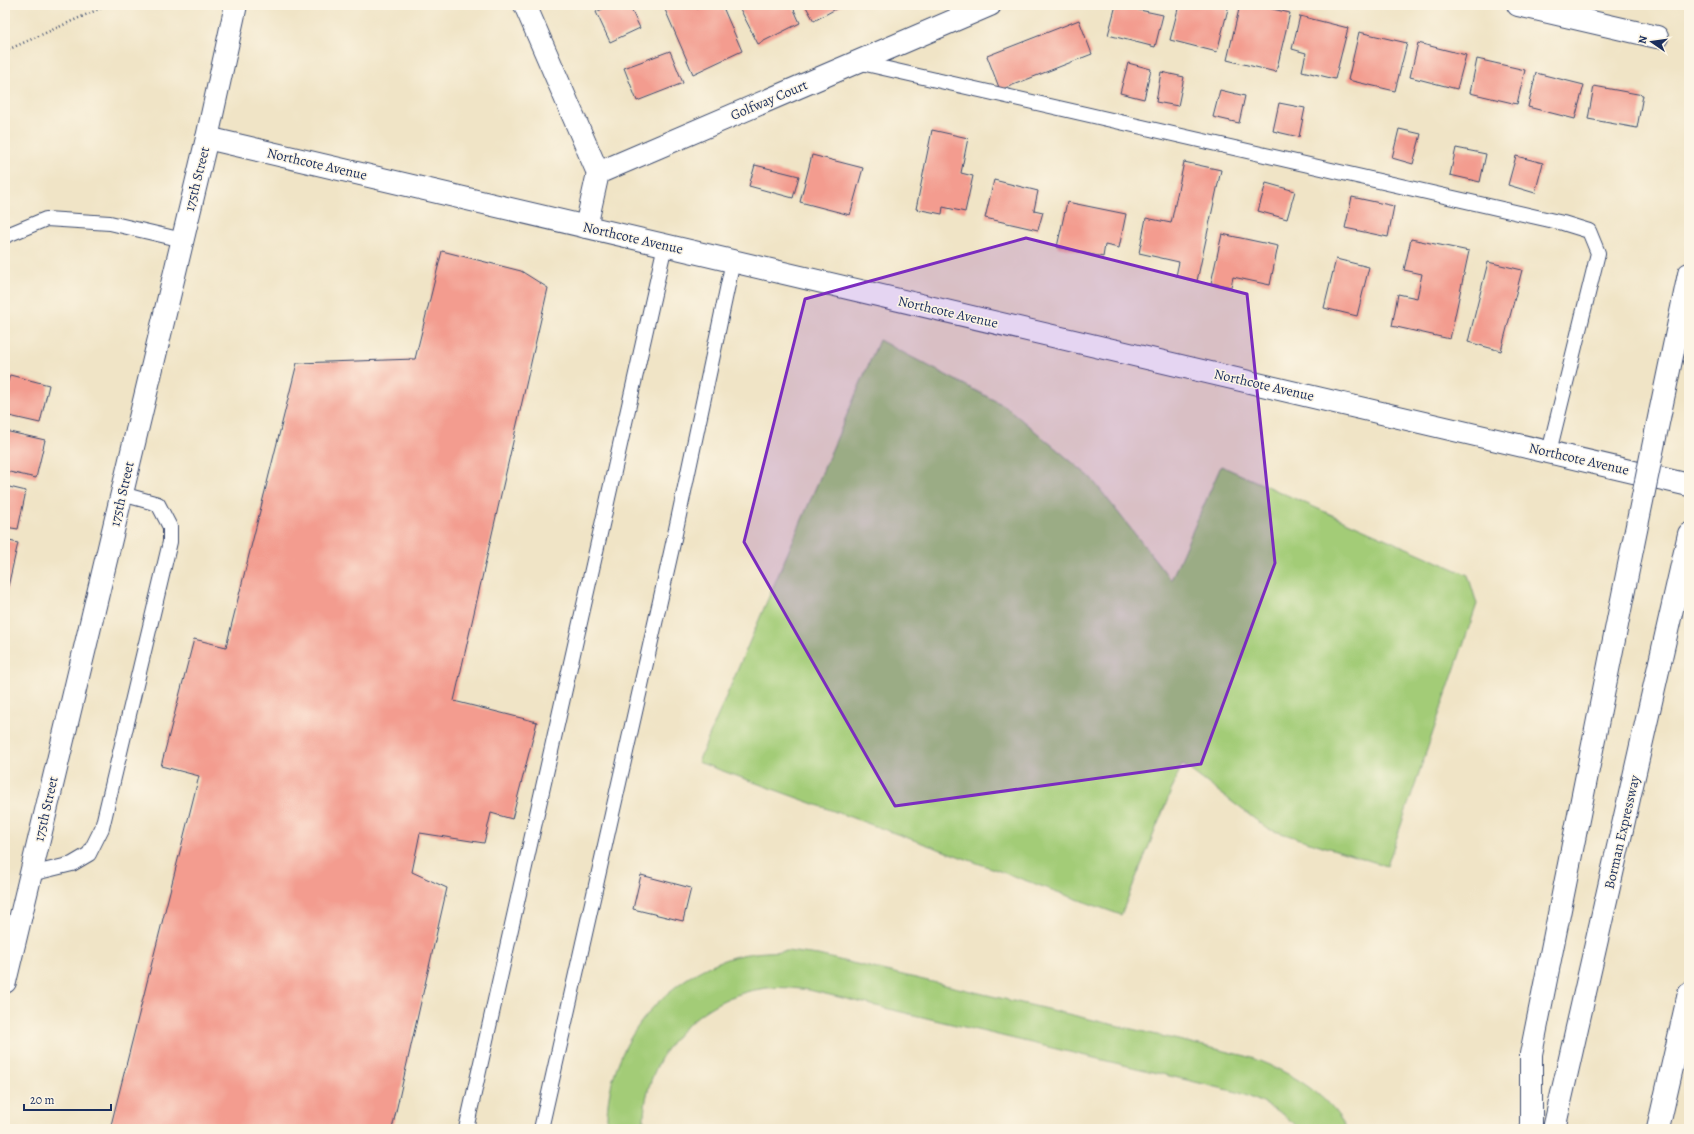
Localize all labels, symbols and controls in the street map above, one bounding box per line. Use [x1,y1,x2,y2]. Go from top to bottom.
north arrow [1632,22,1672,62]
text: N [1635,34,1651,45]
street label: Golfway Court [728,75,811,125]
street label: Northcote Avenue [265,143,369,185]
street label: 175th Street [180,144,214,213]
street label: Northcote Avenue [581,217,685,259]
street label: Northcote Avenue [896,291,1000,333]
street label: Northcote Avenue [1212,364,1316,406]
street label: Northcote Avenue [1527,438,1631,480]
street label: 175th Street [105,459,139,528]
street label: Borman Expressway [1600,772,1645,891]
street label: 175th Street [29,774,63,843]
scale bar [24,1086,111,1112]
text: 20 m [30,1092,54,1108]

